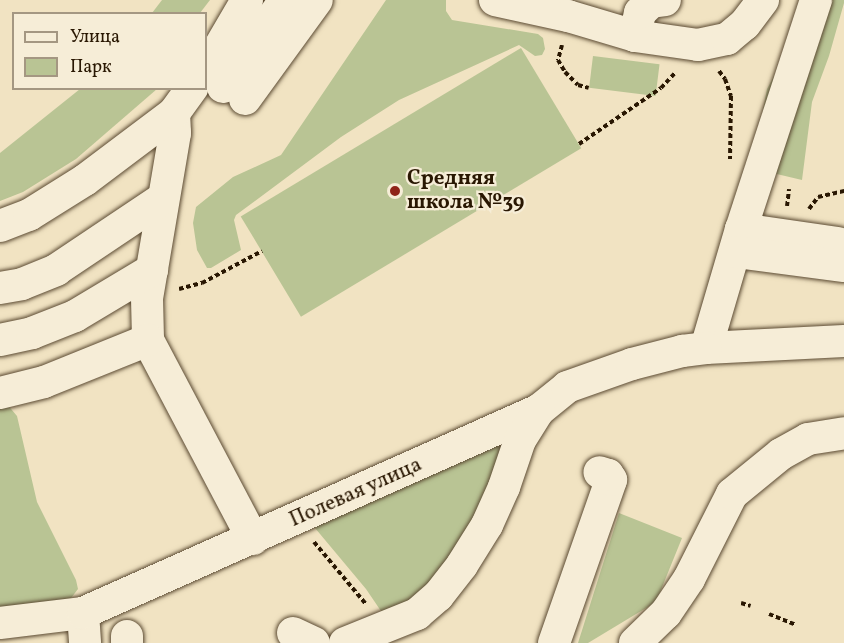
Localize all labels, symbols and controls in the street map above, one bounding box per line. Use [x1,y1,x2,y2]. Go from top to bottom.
legend [12,12,207,90]
text: Улица [70,25,120,50]
text: Парк [70,55,112,80]
place label: Средняя школа №39 [407,166,524,216]
marker: Средняя школа №39 [388,184,402,198]
street label: Полевая улица [286,452,426,534]

